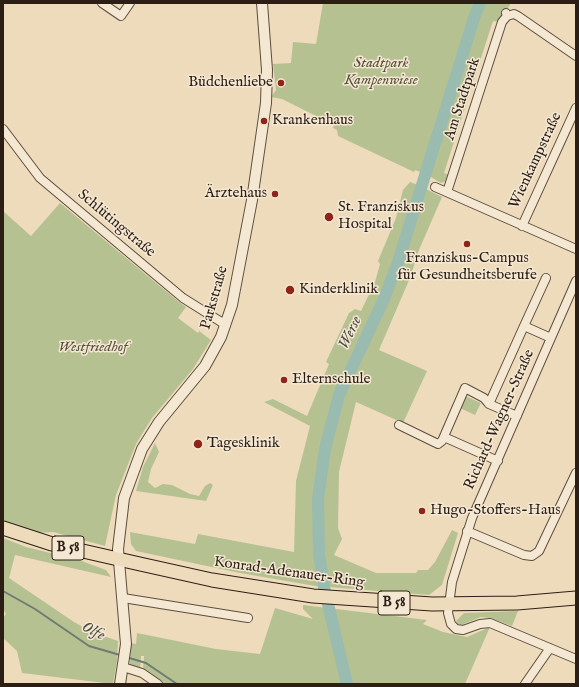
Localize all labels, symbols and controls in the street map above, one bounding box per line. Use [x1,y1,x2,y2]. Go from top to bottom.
park label: Stadtpark Kampenwiese [344,55,418,90]
street label: Am Stadtpark [441,56,485,142]
place label: Büdchenliebe [188,74,273,92]
marker: Büdchenliebe [276,78,286,88]
street label: Wienkampstraße [506,110,566,212]
place label: Krankenhaus [272,112,353,130]
marker: Krankenhaus [259,116,269,126]
place label: Ärztehaus [205,185,267,203]
street label: Schlütingstraße [73,186,159,262]
marker: Ärztehaus [270,189,280,199]
place label: St. Franziskus Hospital [338,199,424,234]
marker: St. Franziskus Hospital [323,211,335,223]
marker: Franziskus-Campus für Gesundheitsberufe [462,239,472,249]
place label: Franziskus-Campus für Gesundheitsberufe [397,250,537,285]
street label: Parkstraße [197,264,233,332]
place label: Kinderklinik [299,281,378,299]
marker: Kinderklinik [284,284,296,296]
water label: Werse [335,313,367,353]
park label: Westfriedhof [58,339,128,357]
street label: Richard-Wagner-Straße [461,347,539,493]
place label: Elternschule [292,371,370,389]
marker: Elternschule [279,375,289,385]
place label: Tagesklinik [207,435,280,453]
marker: Tagesklinik [192,438,204,450]
place label: Hugo-Stoffers-Haus [430,502,560,520]
marker: Hugo-Stoffers-Haus [417,506,427,516]
road number: B 58 [52,536,84,560]
street label: Konrad-Adenauer-Ring [213,554,365,592]
road number: B 58 [378,591,410,615]
water label: Olfe [78,618,108,646]

